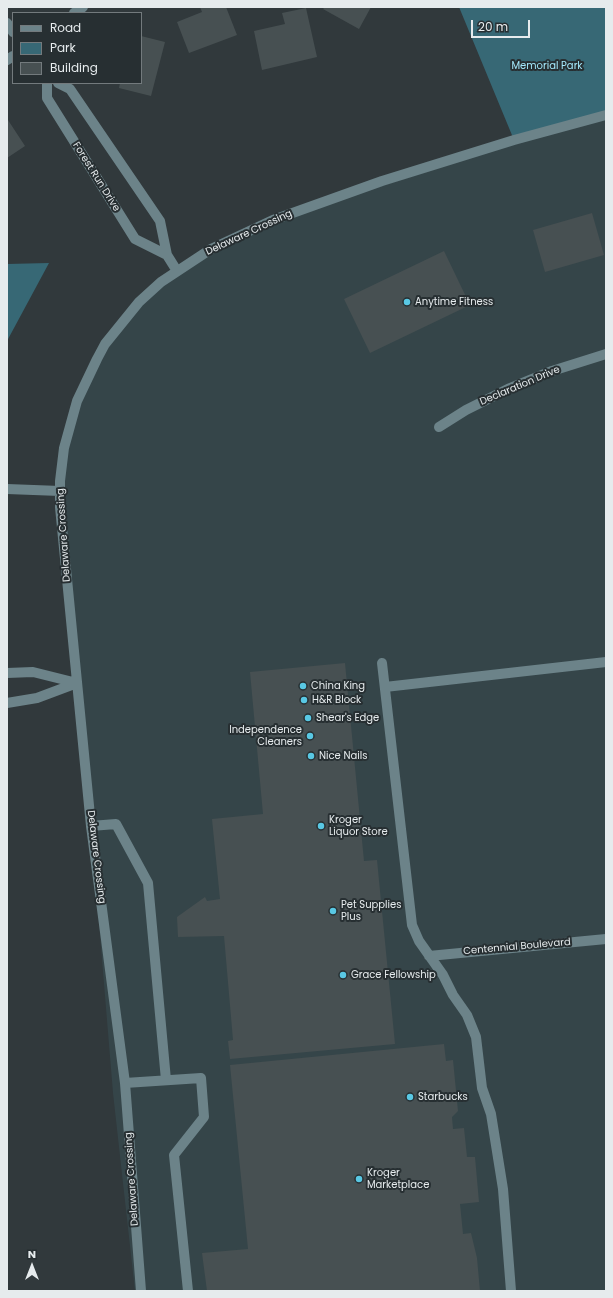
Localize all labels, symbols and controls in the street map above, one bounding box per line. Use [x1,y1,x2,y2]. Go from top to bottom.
legend [12,12,142,84]
scale bar [473,12,532,38]
text: 20 m [478,18,508,35]
text: Road [50,19,81,36]
text: Park [50,39,76,56]
text: Building [50,59,98,76]
park label: Memorial Park [511,60,583,72]
street label: Forest Run Drive [70,140,122,214]
street label: Delaware Crossing [204,208,294,258]
place label: Anytime Fitness [415,296,493,308]
marker: Anytime Fitness [402,297,412,307]
street label: Declaration Drive [478,364,562,408]
street label: Delaware Crossing [55,488,73,582]
place label: China King [311,680,365,692]
marker: China King [298,681,308,691]
place label: H&R Block [312,694,361,706]
marker: H&R Block [299,695,309,705]
place label: Shear's Edge [316,712,379,724]
marker: Shear's Edge [303,713,313,723]
place label: Independence Cleaners [229,724,302,748]
marker: Independence Cleaners [305,731,315,741]
place label: Nice Nails [319,750,367,762]
marker: Nice Nails [306,751,316,761]
street label: Delaware Crossing [84,810,108,904]
place label: Kroger Liquor Store [329,814,388,838]
marker: Kroger Liquor Store [316,821,326,831]
place label: Pet Supplies Plus [341,899,401,922]
marker: Pet Supplies Plus [328,906,338,916]
street label: Centennial Boulevard [463,936,571,958]
place label: Grace Fellowship [351,969,436,981]
marker: Grace Fellowship [338,970,348,980]
place label: Starbucks [418,1091,468,1103]
marker: Starbucks [405,1092,415,1102]
street label: Delaware Crossing [123,1132,141,1226]
place label: Kroger Marketplace [367,1167,429,1190]
marker: Kroger Marketplace [354,1174,364,1184]
north arrow [12,1246,52,1286]
text: N [28,1246,36,1262]

